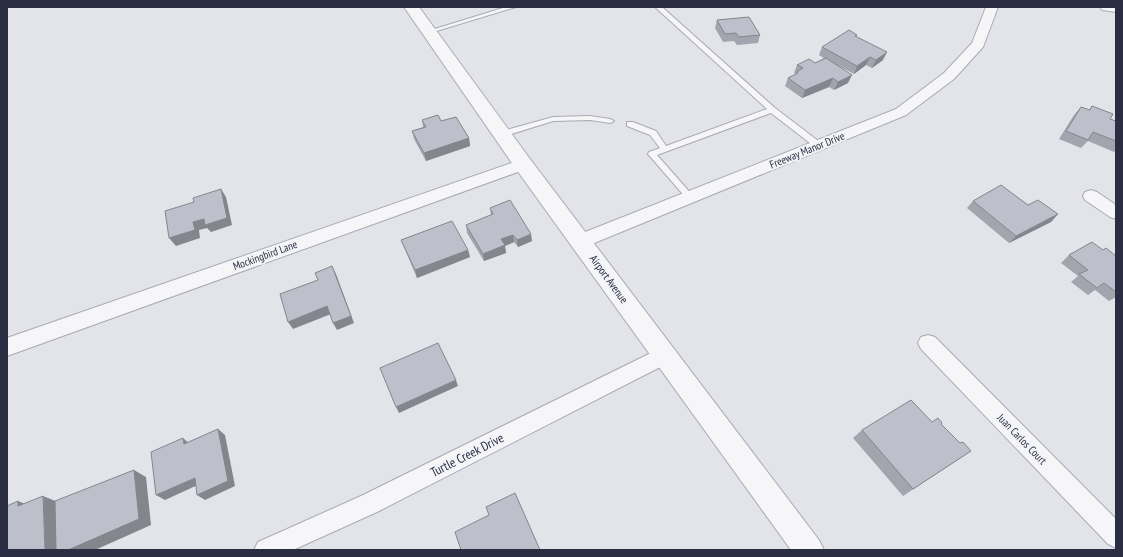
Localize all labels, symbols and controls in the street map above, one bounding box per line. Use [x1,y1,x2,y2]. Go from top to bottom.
street label: Freeway Manor Drive [767,128,847,171]
street label: Mockingbird Lane [231,237,299,273]
street label: Airport Avenue [587,252,631,306]
street label: Juan Carlos Court [994,410,1050,467]
street label: Turtle Creek Drive [427,429,507,481]

